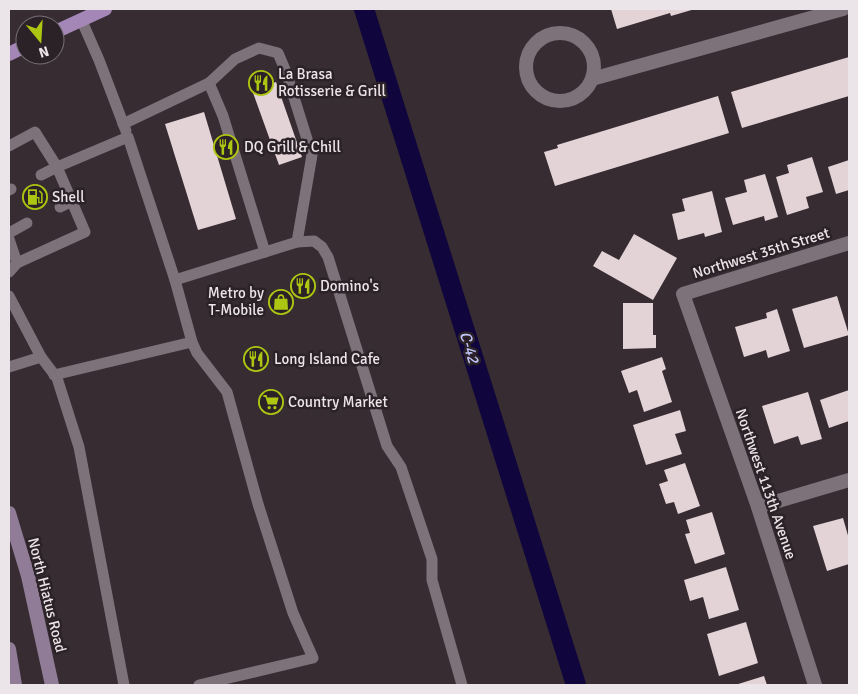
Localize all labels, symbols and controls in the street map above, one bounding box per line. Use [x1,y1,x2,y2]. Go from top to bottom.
north arrow [15,15,65,65]
text: N [37,42,51,61]
place label: La Brasa Rotisserie & Grill [278,65,386,100]
restaurant icon: La Brasa Rotisserie & Grill [248,70,274,96]
restaurant icon: DQ Grill & Chill [213,134,239,160]
place label: DQ Grill & Chill [244,138,341,156]
fuel station icon: Shell [22,184,48,210]
place label: Shell [52,188,85,206]
street label: Northwest 35th Street [690,224,832,282]
restaurant icon: Domino's [290,273,316,299]
place label: Domino's [320,277,380,295]
place label: Metro by T-Mobile [208,284,264,319]
shop icon: Metro by T-Mobile [268,289,294,315]
water label: C-42 [455,329,484,367]
restaurant icon: Long Island Cafe [243,346,269,372]
place label: Long Island Cafe [274,350,380,368]
supermarket icon: Country Market [258,389,284,415]
place label: Country Market [288,393,388,411]
street label: Northwest 113th Avenue [732,406,800,562]
street label: North Hiatus Road [24,536,70,654]

